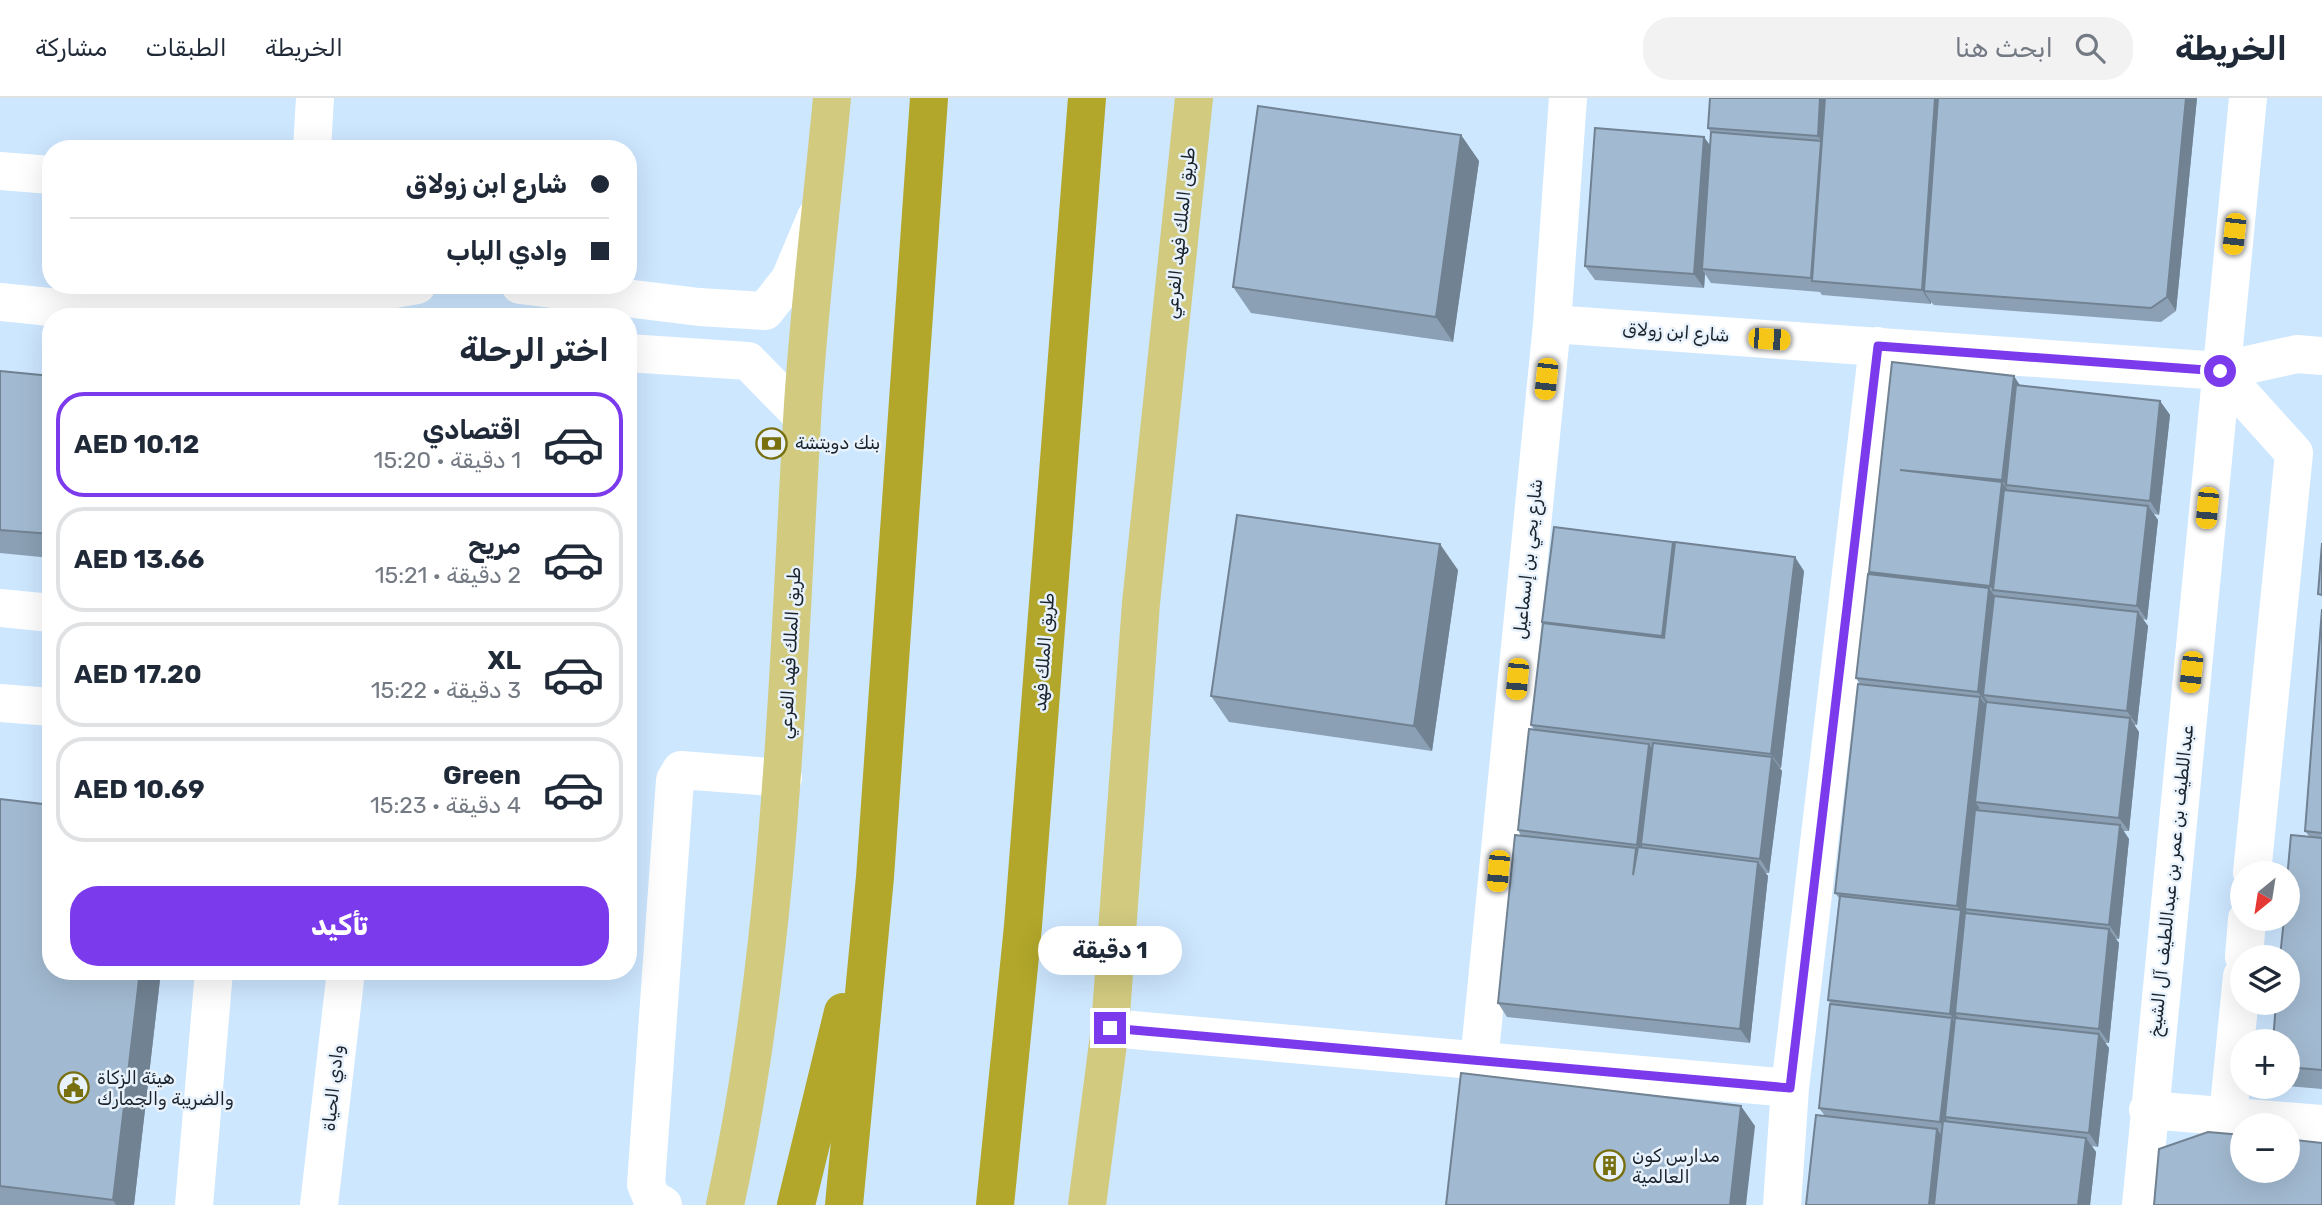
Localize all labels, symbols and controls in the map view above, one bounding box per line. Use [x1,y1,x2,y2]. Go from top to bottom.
search box [1643,17,2133,80]
icon: search [2071,29,2109,67]
text: الخريطة [2175,29,2287,68]
text: ابحث هنا [1955,33,2053,64]
text: مشاركة [35,34,107,62]
text: الطبقات [145,34,227,62]
text: الخريطة [265,34,343,62]
street label: طريق الملك فهد الفرعي [1160,146,1202,320]
text: شارع ابن زولاق [406,169,567,200]
car [2222,212,2247,256]
text: وادي الباب [446,236,567,267]
street label: شارع ابن زولاق [1621,317,1730,348]
car [1748,327,1791,351]
text: اختر الرحلة [459,331,609,369]
route start [2204,355,2236,387]
car [1534,357,1559,401]
icon: car [542,413,605,476]
text: اقتصادي [422,415,521,446]
bank icon: بنك دويتشة [755,426,789,460]
text: AED 10.12 [74,429,199,460]
place label: بنك دويتشة [795,432,880,454]
text: 1 دقيقة · 15:20 [374,446,521,474]
street label: شارع يحي بن إسماعيل [1509,478,1549,641]
car [2195,486,2220,530]
icon: car [542,528,605,591]
text: مريح [468,530,521,561]
text: AED 13.66 [74,544,205,575]
text: 2 دقيقة · 15:21 [375,561,521,589]
street label: طريق الملك فهد الفرعي [775,566,807,740]
street label: طريق الملك فهد [1029,592,1059,712]
icon: car [542,643,605,706]
text: XL [488,645,521,676]
car [2179,650,2204,694]
car [1505,657,1530,701]
text: AED 17.20 [74,659,202,690]
text: 3 دقيقة · 15:22 [371,676,521,704]
street label: عبداللطيف بن عمر بن عبداللطيف آل الشيخ [2144,724,2200,1038]
icon: car [542,758,605,821]
text: Green [443,760,521,791]
text: AED 10.69 [74,774,205,805]
text: 4 دقيقة · 15:23 [370,791,521,819]
car [1486,849,1511,893]
north arrow [2230,861,2300,931]
map controls [2230,861,2300,1183]
button: تأكيد [70,886,609,966]
callout: 1 دقيقة [1038,926,1182,976]
text: 1 دقيقة [1072,936,1148,964]
button: layers [2230,945,2300,1015]
route end [1094,1012,1126,1044]
button: + [2230,1029,2300,1099]
street label: وادي الحياة [318,1044,349,1132]
place label: هيئة الزكاة والضريبة والجمارك [97,1067,234,1110]
public building icon: هيئة الزكاة والضريبة والجمارك [57,1071,91,1105]
button: − [2230,1113,2300,1183]
place label: مدارس كون العالمية [1632,1145,1720,1188]
building icon: مدارس كون العالمية [1592,1149,1626,1183]

